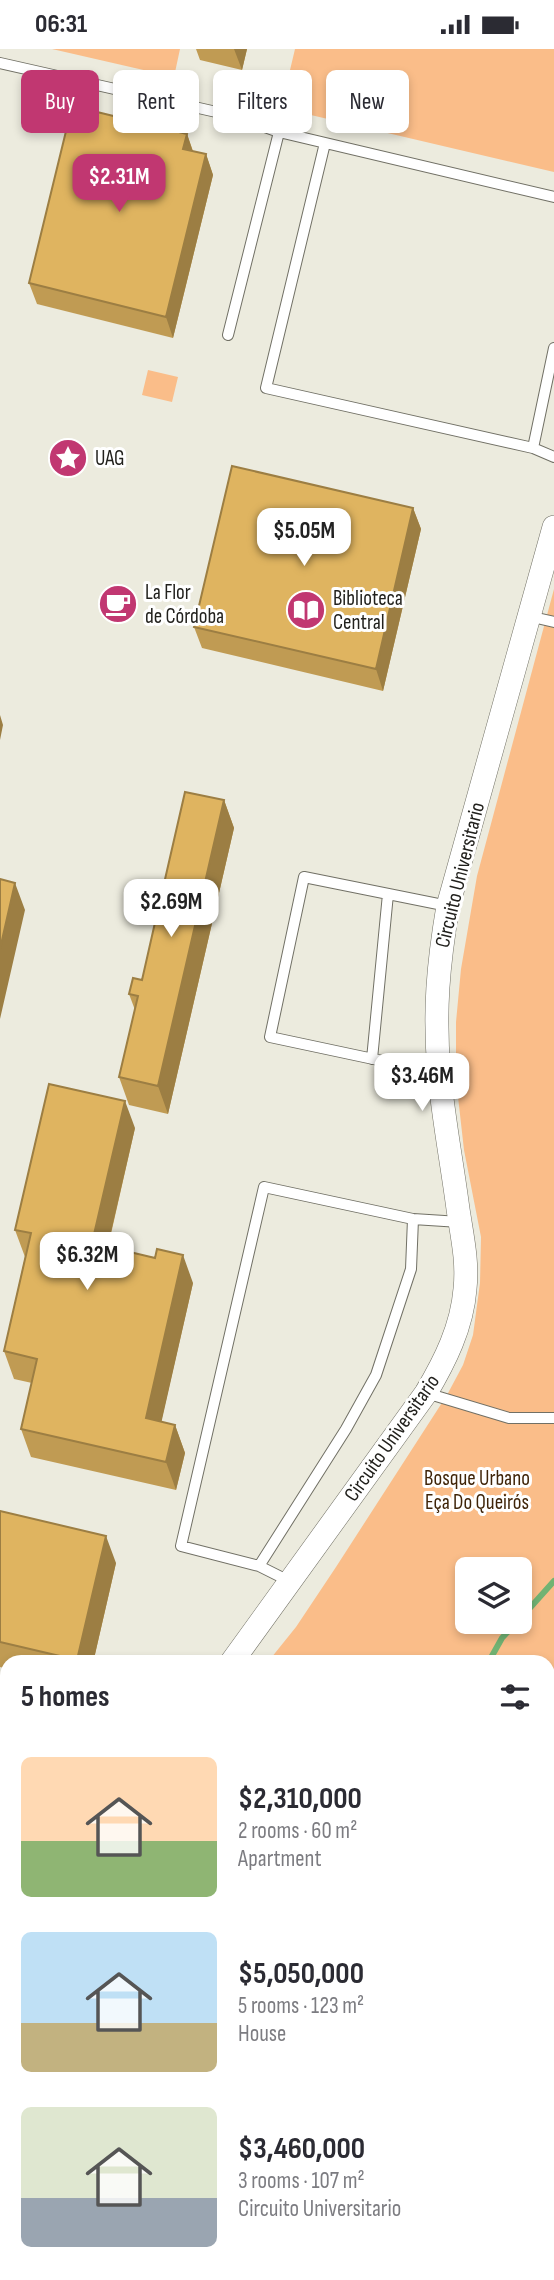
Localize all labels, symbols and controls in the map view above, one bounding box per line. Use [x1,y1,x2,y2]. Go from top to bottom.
text: 06:31 [35,9,87,40]
chip: Buy [21,70,99,133]
chip: Rent [113,70,199,133]
chip: Filters [213,70,312,133]
chip: New [326,70,409,133]
pin: $2.31M [62,155,176,214]
text: $2.31M [89,163,149,191]
place icon: UAG [47,437,89,479]
place label: UAG [95,446,125,471]
pin: $5.05M [247,509,361,568]
text: $5.05M [273,517,335,545]
place label: La Flor de Córdoba [145,580,224,629]
cafe icon: La Flor de Córdoba [97,583,139,625]
place label: Biblioteca Central [333,586,403,635]
library icon: Biblioteca Central [285,589,327,631]
street label: Circuito Universitario [430,800,490,950]
pin: $2.69M [114,879,228,939]
text: $2.69M [140,888,202,916]
pin: $3.46M [365,1053,479,1113]
text: $3.46M [390,1062,454,1090]
pin: $6.32M [30,1233,144,1292]
text: $6.32M [56,1241,118,1269]
street label: Circuito Universitario [339,1370,445,1506]
park label: Bosque Urbano Eça Do Queirós [424,1466,530,1515]
map controls [455,1557,532,1634]
button: layers [455,1557,532,1634]
icon: filters [496,1678,534,1716]
text: 5 homes [21,1679,110,1715]
text: $2,310,000 [238,1781,362,1817]
icon: home [77,1785,161,1869]
text: 2 rooms · 60 m² [238,1817,357,1845]
text: Apartment [238,1845,322,1873]
text: $5,050,000 [238,1956,364,1992]
icon: home [77,1960,161,2044]
text: 5 rooms · 123 m² [238,1992,364,2020]
text: House [238,2020,286,2048]
text: $3,460,000 [238,2131,365,2167]
icon: home [77,2135,161,2219]
text: 3 rooms · 107 m² [238,2167,365,2195]
text: Circuito Universitario [238,2195,401,2223]

